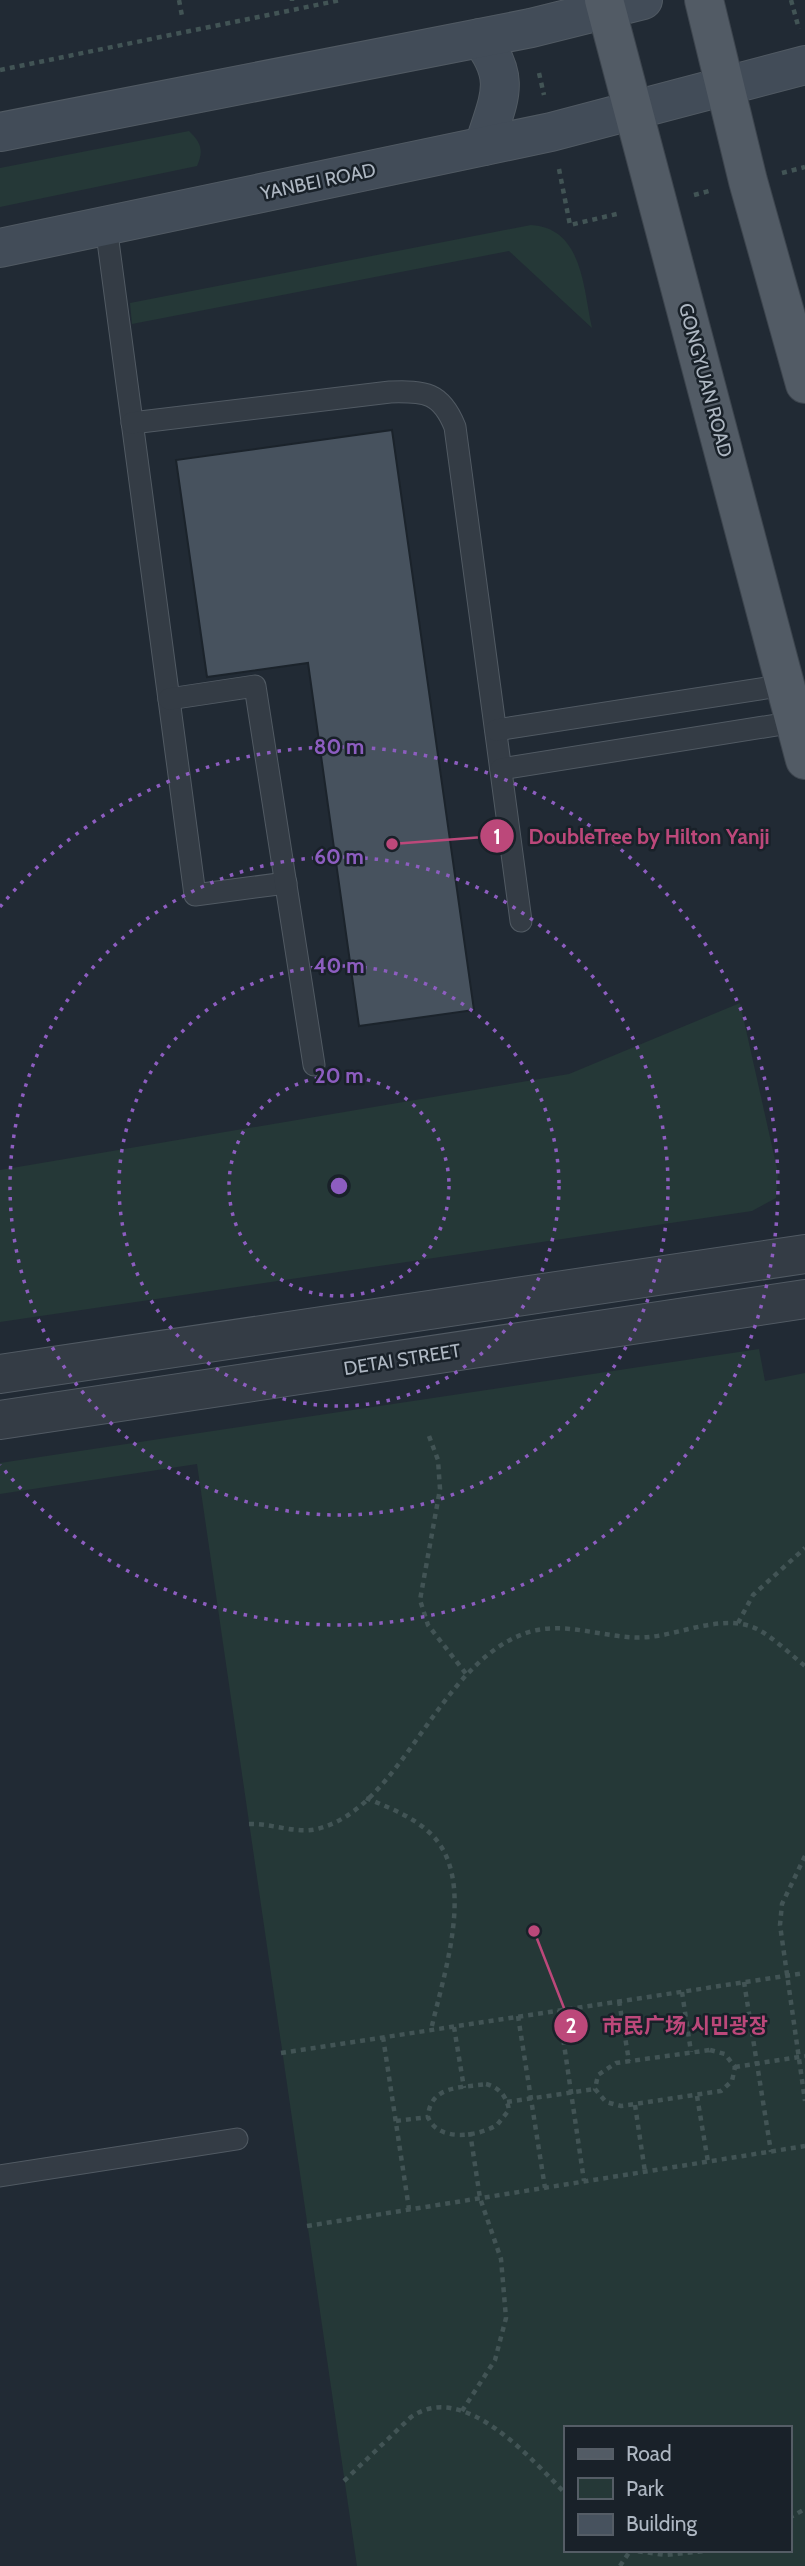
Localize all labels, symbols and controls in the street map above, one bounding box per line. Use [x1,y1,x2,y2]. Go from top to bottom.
street label: YANBEI ROAD [257,158,378,205]
street label: GONGYUAN ROAD [674,301,737,460]
text: 80 m [314,734,364,759]
callout: DoubleTree by Hilton Yanji [480,815,784,857]
text: 1 [493,824,501,849]
text: DoubleTree by Hilton Yanji [528,824,770,849]
text: 60 m [314,844,364,869]
text: 40 m [314,953,364,978]
text: 20 m [315,1063,363,1088]
centre of rings [327,1174,351,1198]
street label: DETAI STREET [342,1339,462,1380]
callout: 市民广场 시민광장 [553,2005,782,2047]
text: 2 [565,2013,577,2038]
text: 市民广场 시민광장 [602,2013,768,2038]
legend [564,2426,791,2552]
text: Road [626,2441,672,2466]
text: Park [626,2476,664,2501]
text: Building [626,2511,698,2536]

